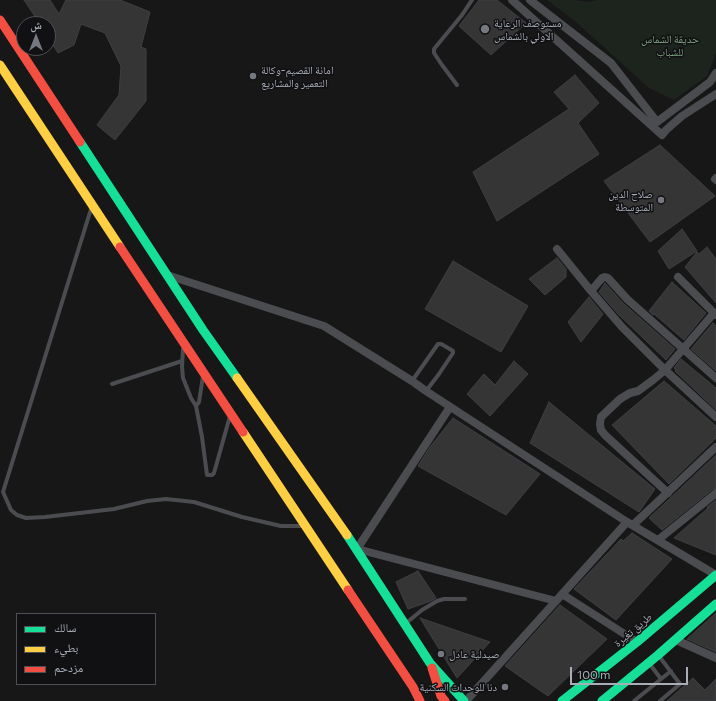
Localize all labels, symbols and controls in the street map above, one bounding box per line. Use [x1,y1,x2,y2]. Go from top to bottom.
north arrow [16,16,56,56]
place label: مستوصف الرعاية الاولي بالشماس [494,16,562,42]
text: ش [30,18,42,31]
marker: مستوصف الرعاية الاولي بالشماس [479,23,491,35]
park label: حديقة الشماس للشباب [641,32,699,58]
place label: امانة القصيم-وكالة التعمير والمشاريع [261,63,334,89]
marker: امانة القصيم-وكالة التعمير والمشاريع [248,71,258,81]
place label: صلاح الدين المتوسطة [608,187,653,213]
marker: صلاح الدين المتوسطة [656,195,666,205]
street label: طريق تغيرة [611,610,655,650]
legend [16,613,156,685]
text: سالك [54,620,76,634]
text: بطيء [54,640,78,654]
place label: صيدلية عادل [449,647,500,661]
marker: صيدلية عادل [436,649,446,659]
scale bar [572,659,690,685]
text: مزدحم [54,660,83,674]
text: 100 m [577,667,611,681]
place label: دنا للوحدات السكنية [419,680,497,694]
marker: دنا للوحدات السكنية [500,682,510,692]

